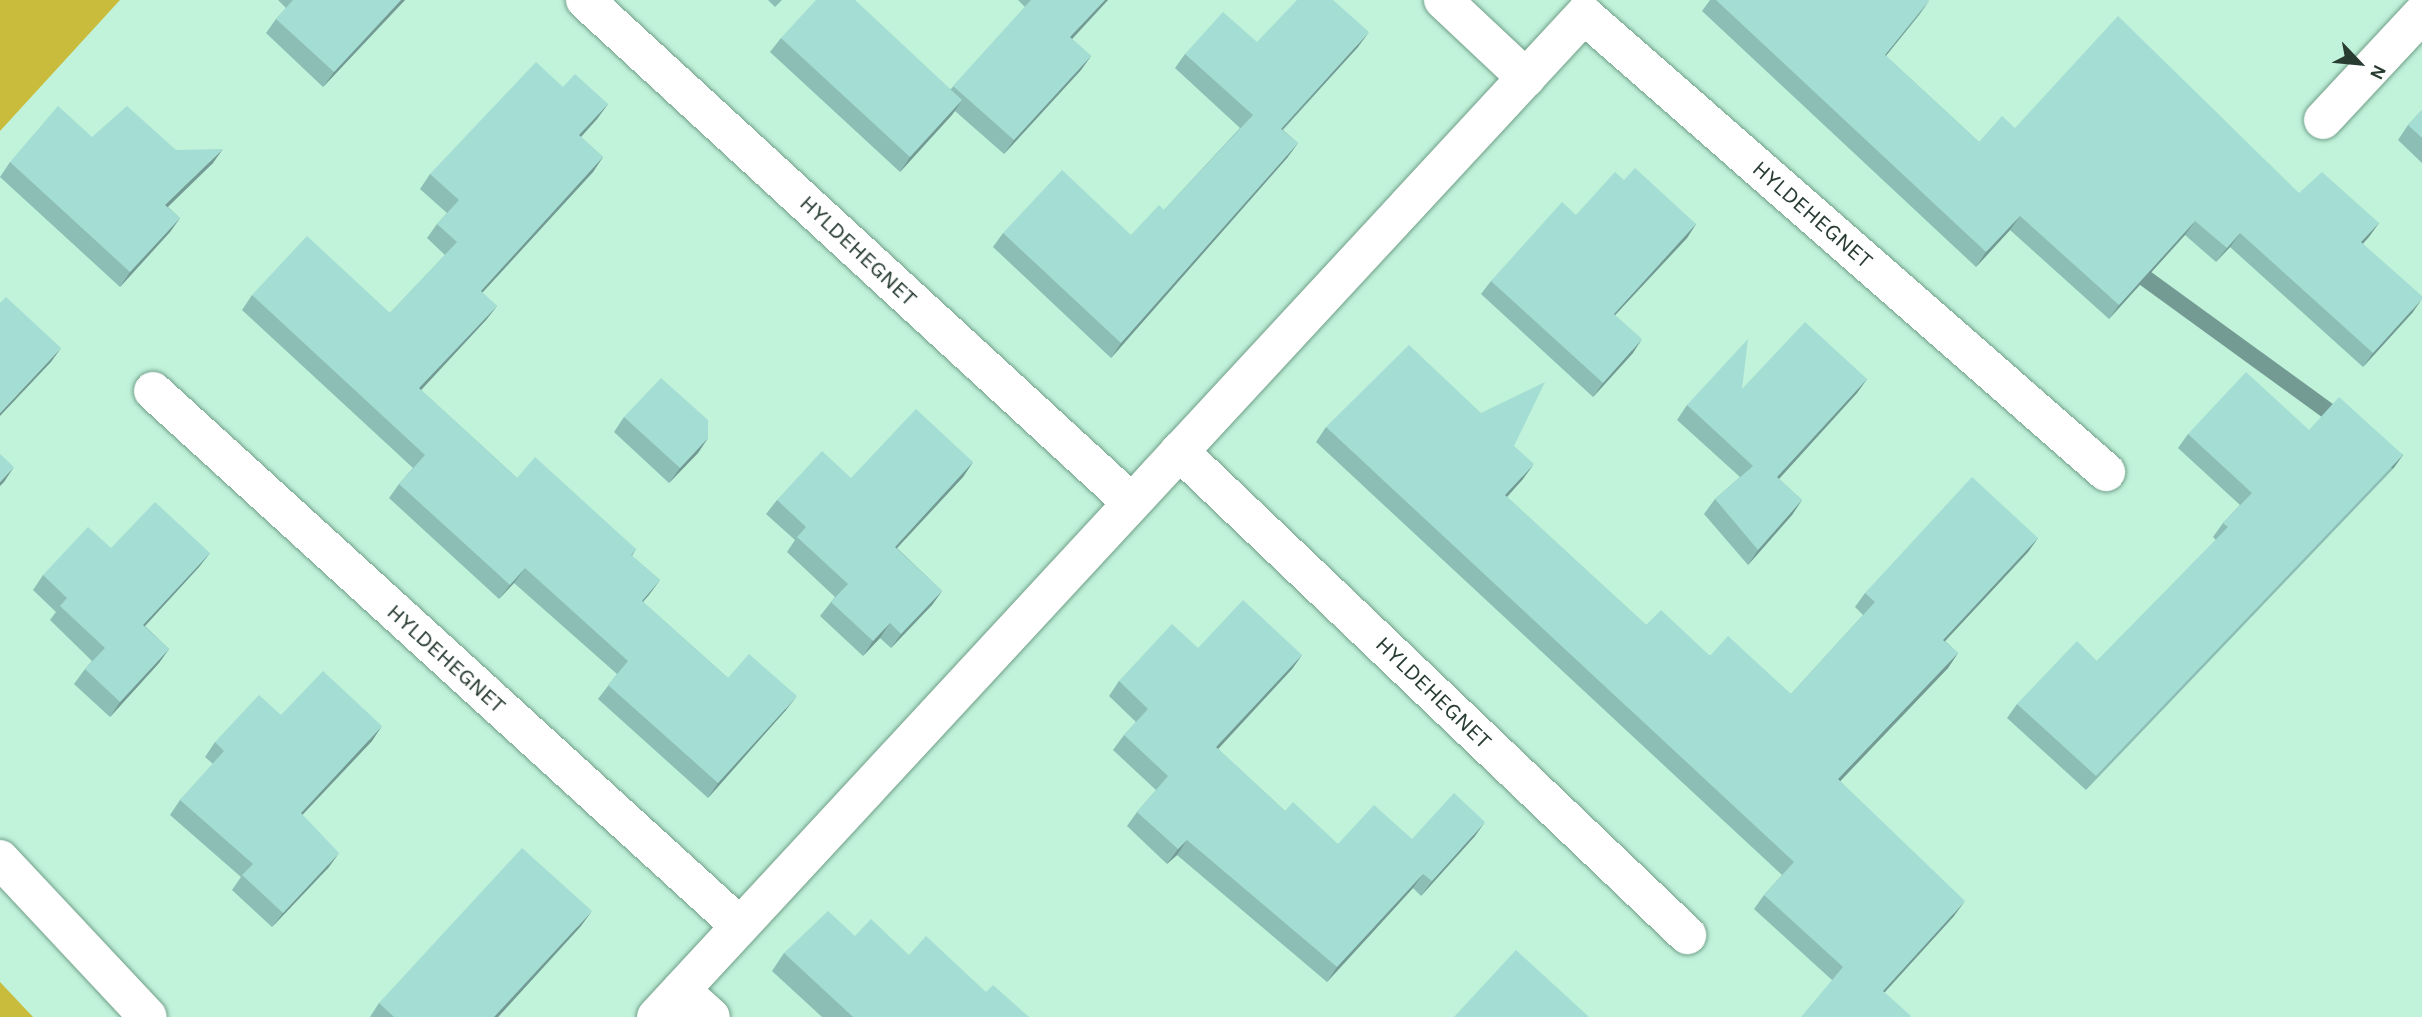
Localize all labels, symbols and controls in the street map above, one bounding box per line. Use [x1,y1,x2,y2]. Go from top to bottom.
north arrow [2324,28,2394,98]
text: N [2365,61,2391,83]
street label: HYLDEHEGNET [1746,155,1878,275]
street label: HYLDEHEGNET [794,190,922,312]
street label: HYLDEHEGNET [381,599,511,719]
street label: HYLDEHEGNET [1369,631,1497,755]

